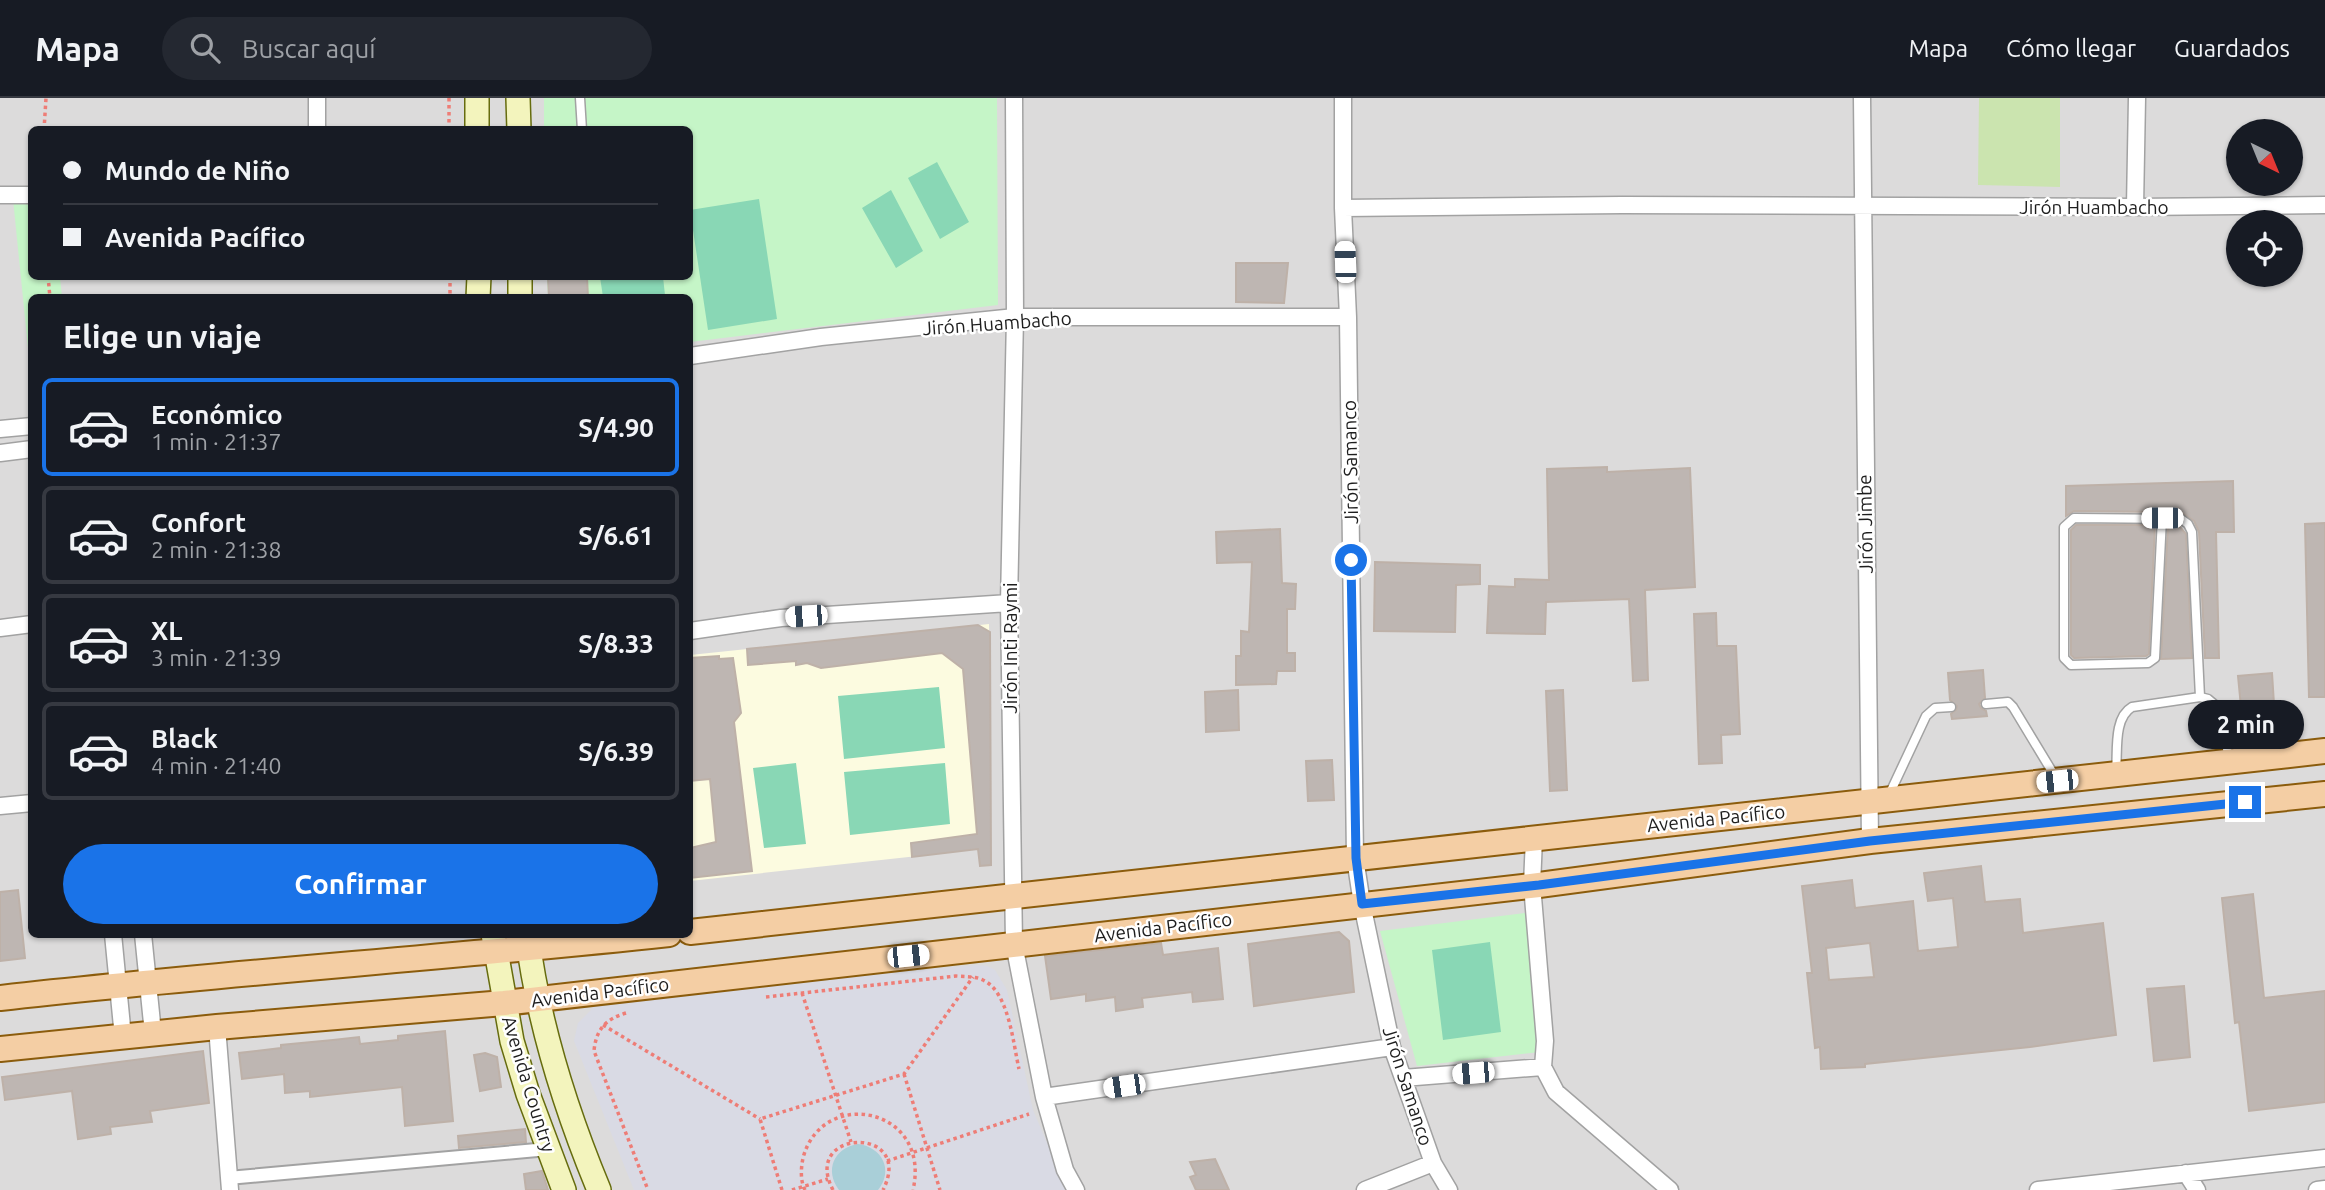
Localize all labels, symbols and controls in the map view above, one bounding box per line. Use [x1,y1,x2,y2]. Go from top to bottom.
search box [162,17,652,80]
icon: search [186,29,224,67]
text: Mapa [35,30,120,67]
text: Buscar aquí [242,34,376,63]
text: Mapa [1908,35,1968,62]
text: Cómo llegar [2006,35,2136,62]
text: Guardados [2174,35,2290,62]
north arrow [2226,119,2303,196]
map controls [2226,119,2303,287]
text: Mundo de Niño [105,156,290,185]
street label: Jirón Huambacho [2019,196,2169,218]
button: locate [2226,210,2303,287]
text: Avenida Pacífico [105,223,305,252]
car [1334,241,1357,283]
street label: Jirón Huambacho [922,307,1072,339]
text: Elige un viaje [63,318,262,354]
icon: car [67,396,130,459]
text: Económico [151,400,283,429]
street label: Jirón Samanco [1338,400,1362,524]
text: S/4.90 [578,413,654,442]
text: 1 min · 21:37 [151,429,282,454]
street label: Jirón Jimbe [1853,474,1877,574]
icon: car [67,504,130,567]
text: Confort [151,508,246,537]
car [2142,508,2184,529]
text: S/6.61 [578,521,654,550]
text: 2 min · 21:38 [151,537,282,562]
route start [1335,544,1367,576]
street label: Jirón Inti Raymi [999,582,1021,714]
car [785,604,828,628]
icon: car [67,612,130,675]
text: XL [151,616,182,645]
text: S/8.33 [578,629,654,658]
text: 3 min · 21:39 [151,645,282,670]
callout: 2 min [2187,700,2303,750]
text: 2 min [2217,712,2275,737]
icon: car [67,720,130,783]
text: Black [151,724,218,753]
text: S/6.39 [578,737,654,766]
text: 4 min · 21:40 [151,753,282,778]
car [2036,768,2079,794]
route end [2229,786,2261,818]
street label: Avenida Pacífico [1646,800,1786,836]
button: Confirmar [63,844,658,924]
street label: Avenida Pacífico [1093,908,1233,946]
car [887,943,930,969]
street label: Avenida Pacífico [530,973,670,1011]
street label: Avenida Country [498,1013,560,1155]
street label: Jirón Samanco [1378,1024,1438,1148]
car [1452,1061,1495,1085]
car [1102,1073,1147,1099]

